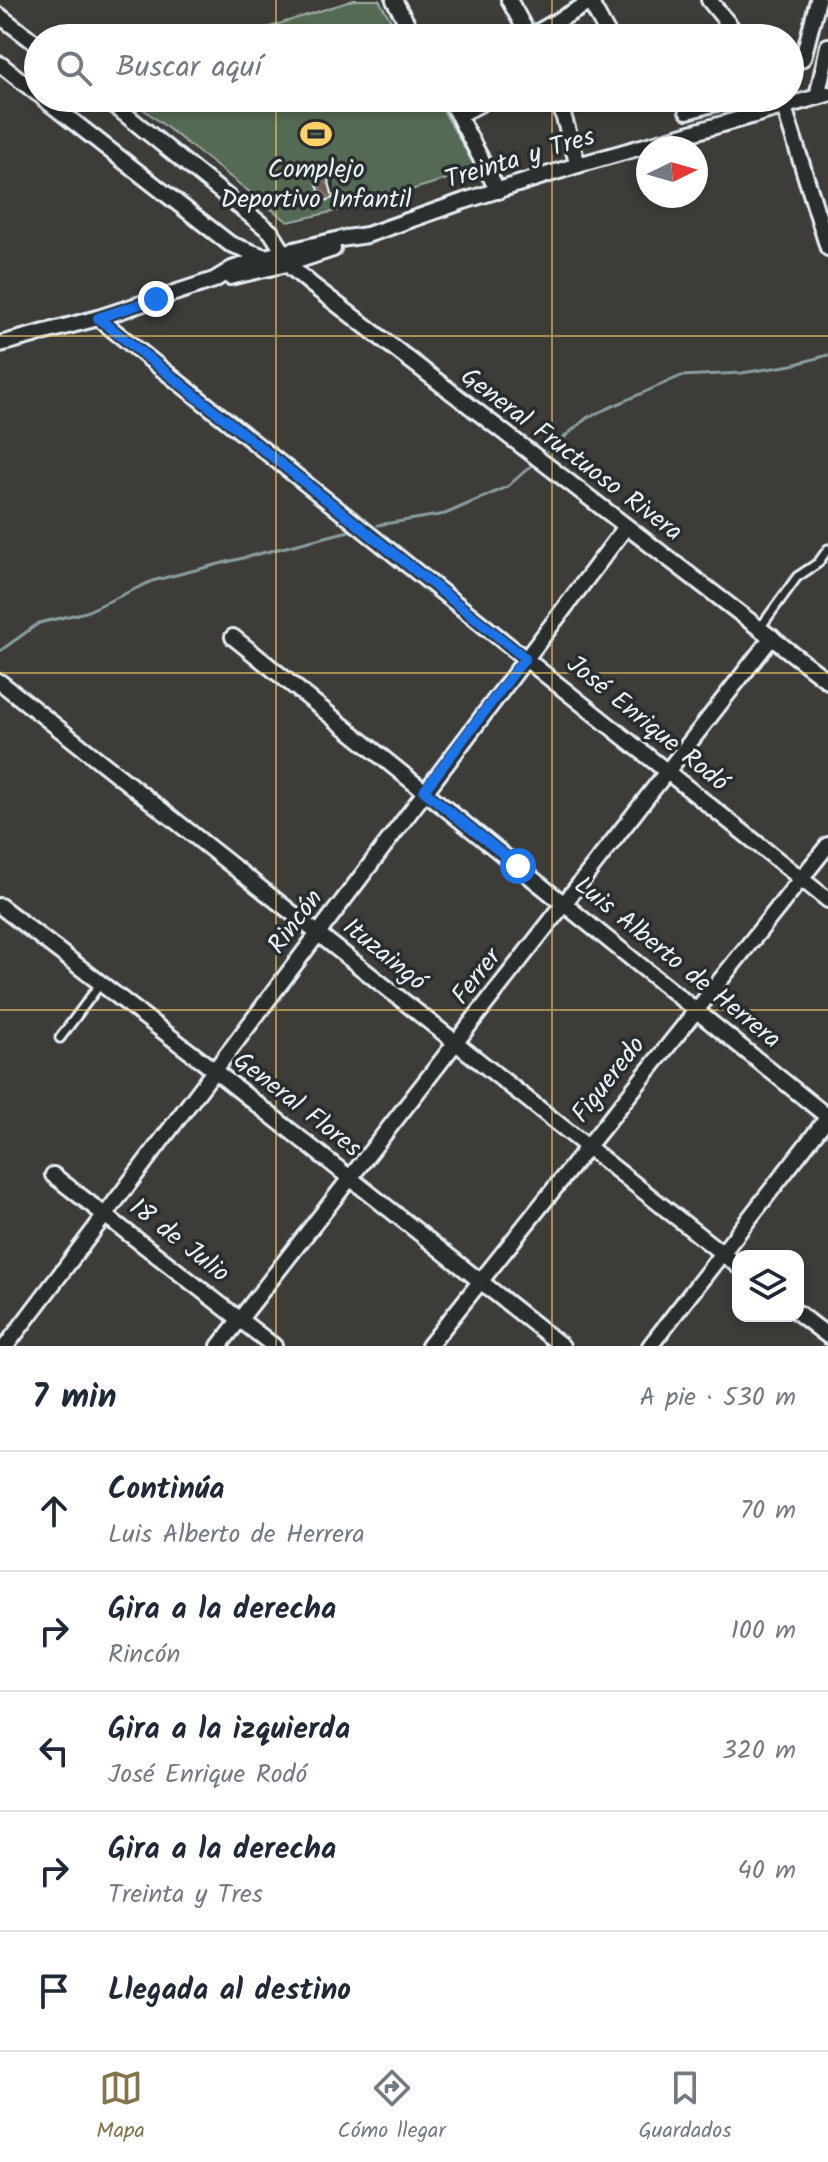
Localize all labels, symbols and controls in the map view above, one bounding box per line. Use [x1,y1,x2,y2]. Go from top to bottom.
search box [24,24,804,112]
text: Buscar aquí [116,44,262,92]
icon: search [52,46,96,90]
street label: Treinta y Tres [440,116,600,202]
sports icon: Complejo Deportivo Infantil [299,117,333,151]
north arrow [636,136,708,208]
place label: Complejo Deportivo Infantil [220,149,412,221]
route end [138,281,174,317]
street label: General Fructuoso Rivera [451,357,691,553]
street label: José Enrique Rodó [556,645,739,804]
route start [500,848,536,884]
street label: Luis Alberto de Herrera [564,866,790,1060]
street label: Rincón [257,880,335,964]
street label: Ituzaingó [333,908,436,1003]
street label: Ferrer [441,938,514,1015]
street label: Figueredo [561,1027,657,1133]
street label: General Flores [223,1041,371,1169]
street label: 18 de Julio [119,1188,239,1294]
map controls [732,1250,804,1322]
button: layers [732,1250,804,1322]
text: 7 min [32,1371,117,1425]
text: A pie · 530 m [640,1377,796,1419]
text: Continúa [108,1466,224,1514]
icon: ahead [32,1489,76,1533]
text: 70 m [740,1490,796,1532]
text: Luis Alberto de Herrera [108,1514,365,1556]
text: Gira a la derecha [108,1586,336,1634]
icon: right [32,1609,76,1653]
text: 100 m [731,1610,796,1652]
text: Rincón [108,1634,180,1676]
text: Gira a la izquierda [108,1706,350,1754]
icon: left [32,1729,76,1773]
text: 320 m [722,1730,796,1772]
text: José Enrique Rodó [108,1754,307,1796]
text: Gira a la derecha [108,1826,336,1874]
icon: right [32,1849,76,1893]
text: 40 m [738,1850,796,1892]
text: Treinta y Tres [108,1874,263,1916]
text: Llegada al destino [108,1967,351,2015]
icon: arrive [32,1969,76,2013]
tab: Mapa [96,2066,145,2149]
tab: Cómo llegar [338,2066,446,2149]
tab: Guardados [638,2066,732,2149]

